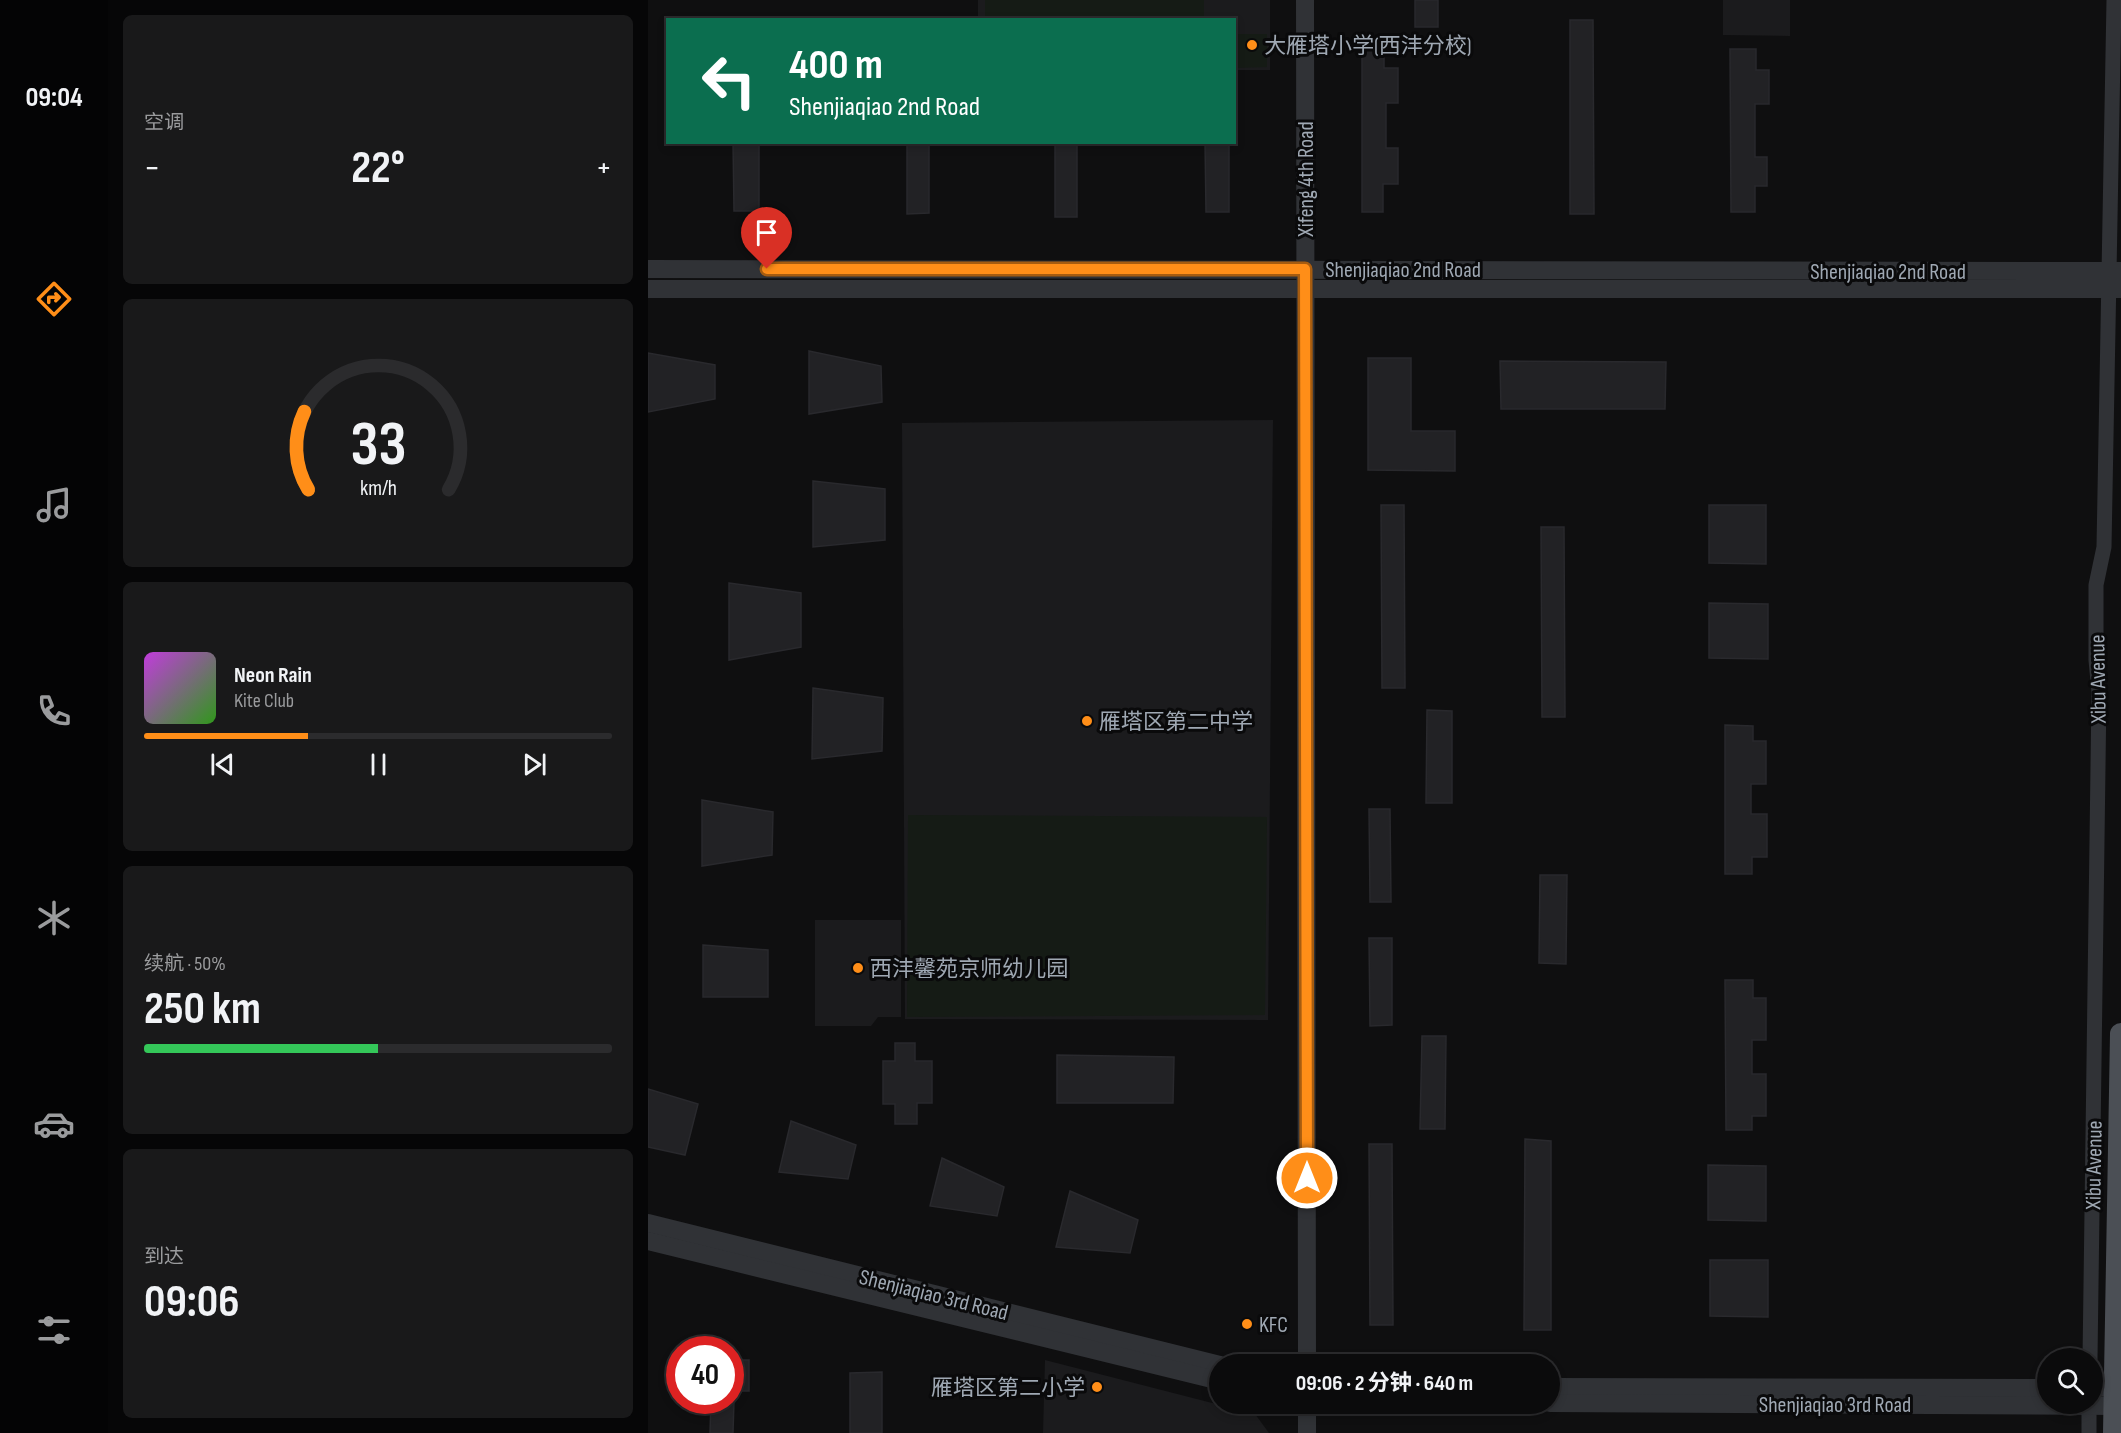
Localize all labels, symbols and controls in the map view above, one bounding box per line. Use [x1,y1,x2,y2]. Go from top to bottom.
place label: 大雁塔小学(西沣分校) [1264,33,1472,60]
marker: 大雁塔小学(西沣分校) [1245,38,1259,52]
text: 400 m [789,40,883,91]
icon: left [690,42,768,120]
text: 09:04 [25,82,83,114]
text: Shenjiaqiao 2nd Road [789,91,980,123]
text: 空调 [144,111,184,135]
street label: Xifeng 4th Road [1293,121,1320,238]
text: 22° [351,141,405,196]
text: − [144,148,160,188]
text: + [596,148,612,188]
pin [741,207,792,269]
icon: arrive [750,216,783,249]
street label: Shenjiaqiao 2nd Road [1325,257,1481,284]
street label: Shenjiaqiao 2nd Road [1810,259,1966,286]
icon: directions [33,278,75,320]
text: 33 [350,408,406,483]
text: km/h [359,476,397,501]
icon: music [33,484,75,526]
street label: Xibu Avenue [2084,634,2113,725]
text: Neon Rain [234,662,312,689]
text: Kite Club [234,689,294,713]
icon: phone [33,690,75,732]
place label: 雁塔区第二中学 [1099,709,1253,736]
marker: 雁塔区第二中学 [1080,714,1094,728]
icon: previous [206,748,239,781]
icon: pause [362,748,395,781]
icon: next [518,748,551,781]
icon: climate [33,897,75,939]
text: 续航 · 50% [144,952,226,976]
place label: 西沣馨苑京师幼儿园 [870,956,1068,983]
marker: 西沣馨苑京师幼儿园 [851,961,865,975]
text: 250 km [144,982,261,1037]
icon: car [33,1103,75,1145]
street label: Xibu Avenue [2080,1120,2109,1211]
position arrow [1275,1146,1339,1210]
text: 到达 [144,1245,184,1269]
street label: Shenjiaqiao 3rd Road [856,1264,1011,1327]
text: 09:06 [144,1275,239,1330]
icon: filters [33,1309,75,1351]
place label: KFC [1259,1312,1288,1339]
marker: KFC [1240,1317,1254,1331]
speed limit sign: 40 [666,1336,744,1414]
map controls [2037,1348,2103,1414]
button: search [2037,1348,2103,1414]
text: 09:06 · 2 分钟 · 640 m [1296,1370,1473,1397]
place label: 雁塔区第二小学 [931,1375,1085,1402]
marker: 雁塔区第二小学 [1090,1380,1104,1394]
street label: Shenjiaqiao 3rd Road [1759,1392,1911,1419]

